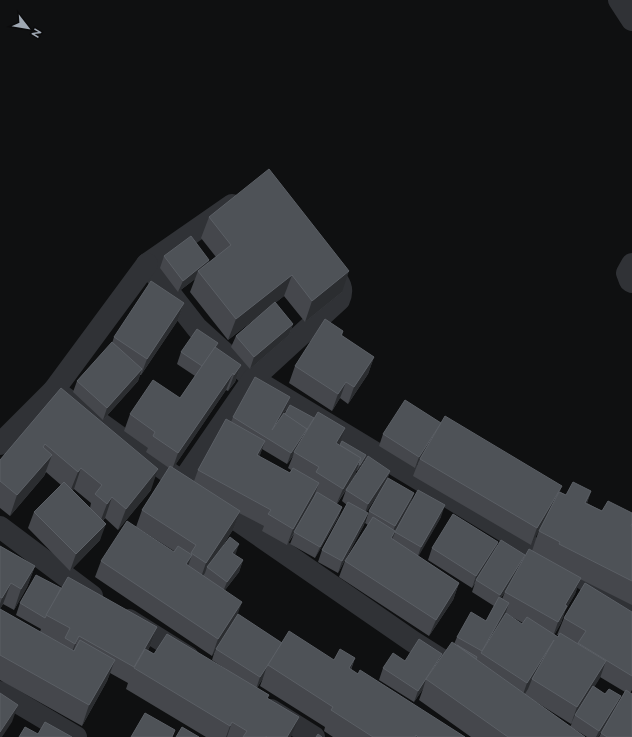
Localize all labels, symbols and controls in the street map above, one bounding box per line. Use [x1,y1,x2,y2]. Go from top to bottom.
north arrow [8,8,48,48]
text: N [28,26,44,40]

